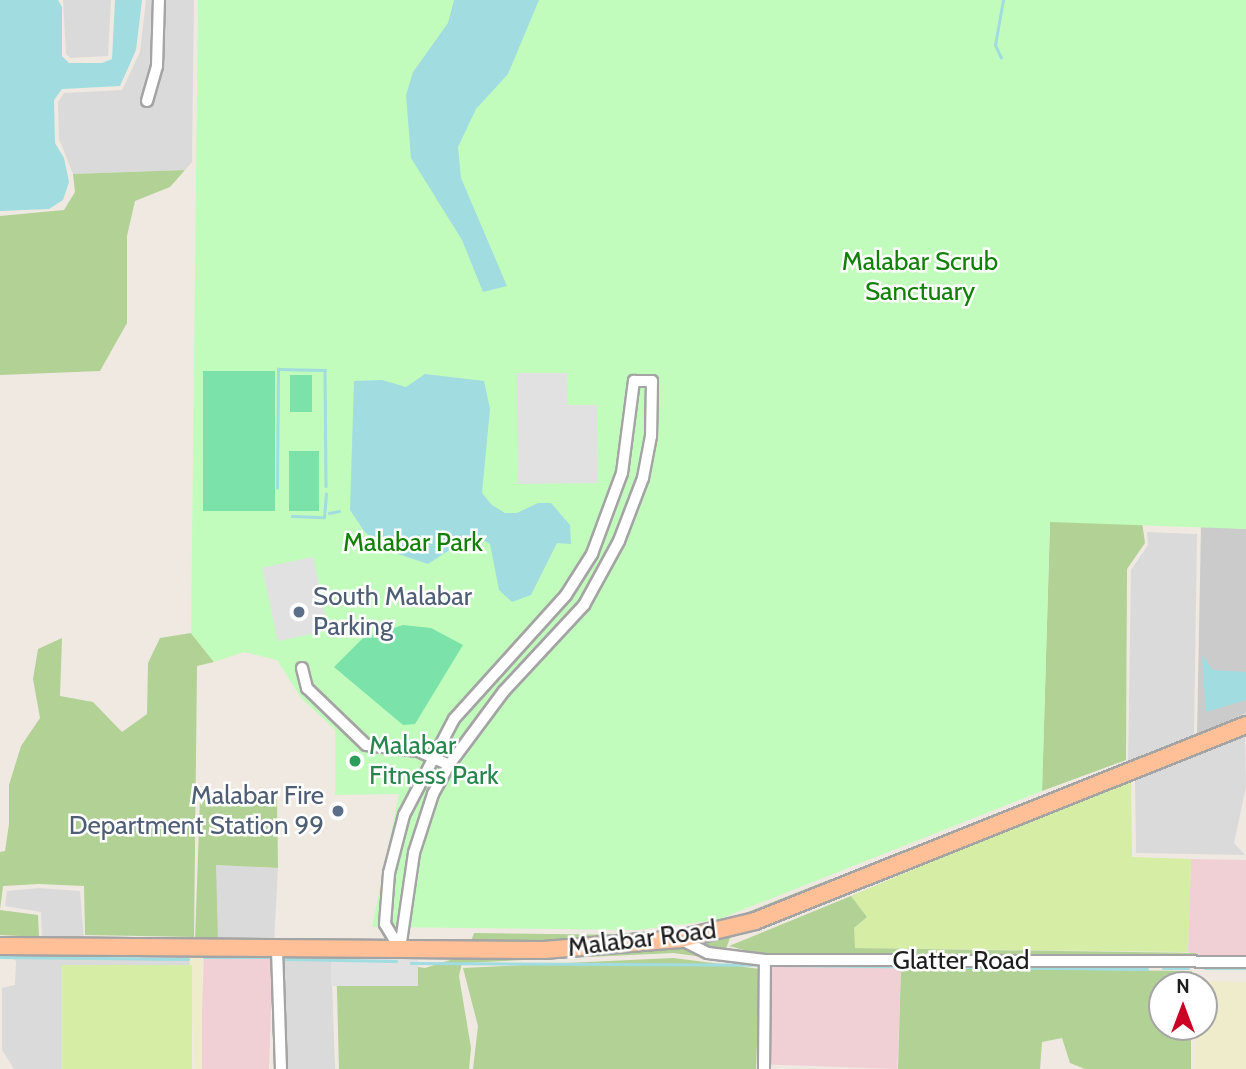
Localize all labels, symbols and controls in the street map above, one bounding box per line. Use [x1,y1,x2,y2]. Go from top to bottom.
park label: Malabar Scrub Sanctuary [842,246,998,308]
park label: Malabar Park [343,527,483,559]
place label: South Malabar Parking [313,581,472,642]
marker: South Malabar Parking [291,604,307,620]
place label: Malabar Fitness Park [369,730,499,792]
marker: Malabar Fitness Park [347,753,363,769]
place label: Malabar Fire Department Station 99 [69,780,324,842]
marker: Malabar Fire Department Station 99 [330,803,346,819]
street label: Malabar Road [566,914,718,964]
street label: Glatter Road [893,945,1029,977]
north arrow [1148,971,1218,1041]
text: N [1176,975,1190,998]

